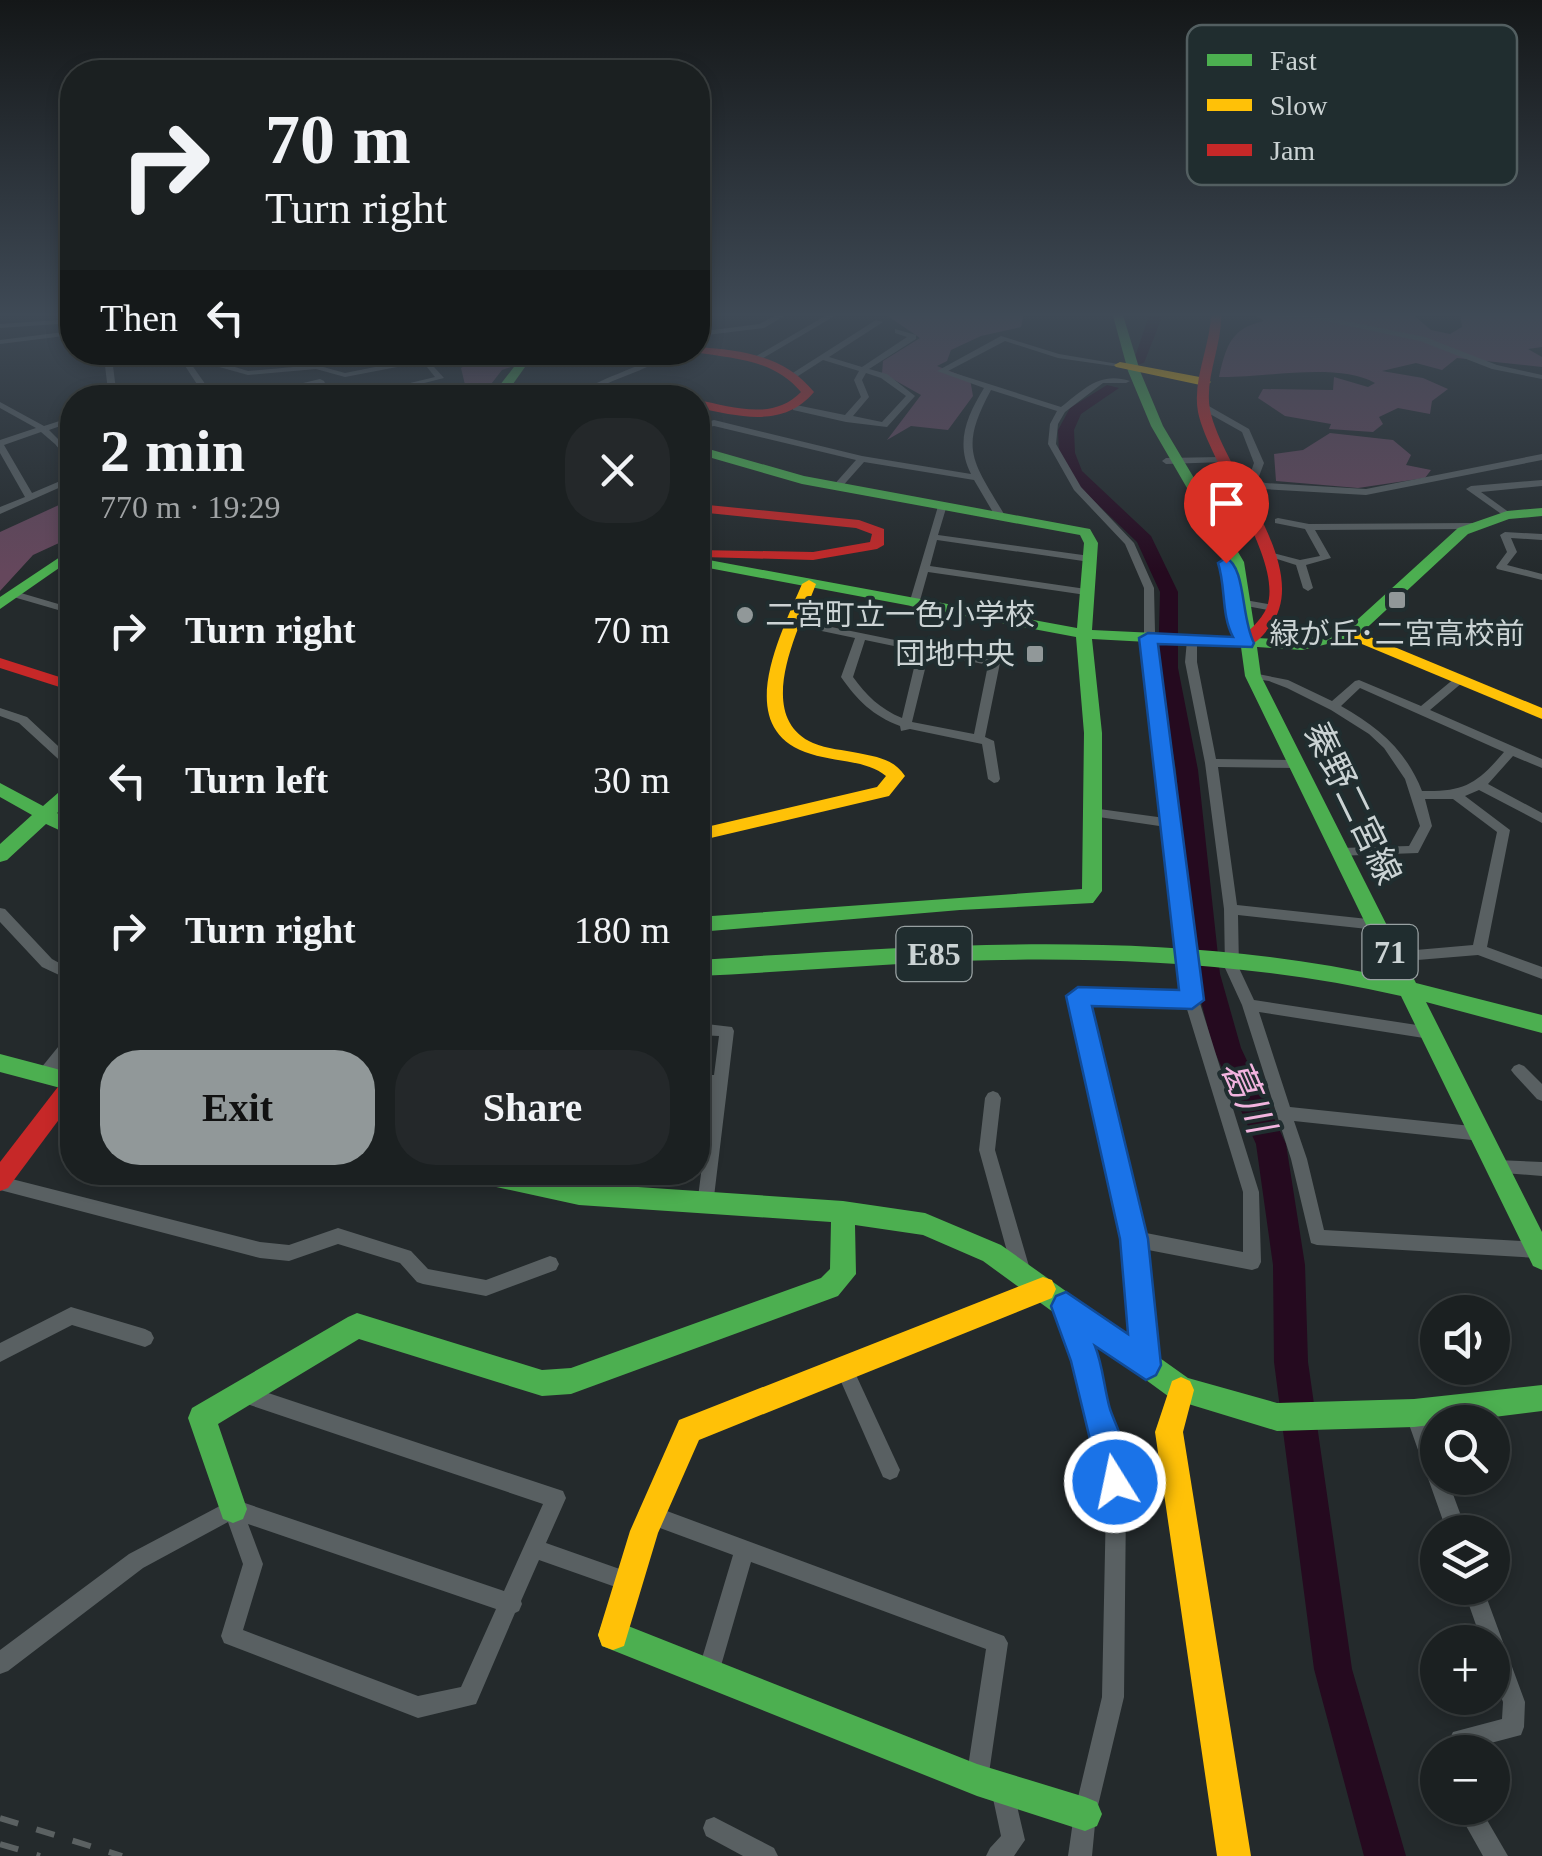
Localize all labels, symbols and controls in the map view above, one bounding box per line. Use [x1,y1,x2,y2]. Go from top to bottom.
legend [1187,25,1517,185]
text: Fast [1270,45,1317,76]
text: Slow [1270,90,1328,121]
icon: right [100,100,230,230]
text: 70 m [265,101,411,178]
text: Jam [1270,135,1315,166]
text: Turn right [265,183,447,233]
icon: left [198,290,253,345]
text: Then [100,297,178,339]
text: 2 min [100,418,245,484]
button: close [565,418,670,523]
pin [1184,461,1269,564]
icon: arrive [1199,476,1254,531]
text: 770 m · 19:29 [100,489,280,525]
marker: 緑が丘･二宮高校前 [1386,589,1408,611]
place label: 二宮町立一色小学校 [765,598,1035,631]
icon: right [100,603,155,658]
marker: 二宮町立一色小学校 [734,604,756,626]
text: Turn right [185,609,356,651]
text: 70 m [593,609,670,651]
place label: 緑が丘･二宮高校前 [1270,617,1525,650]
place label: 団地中央 [895,637,1015,670]
marker: 団地中央 [1024,643,1046,665]
street label: 秦野二宮線 [1297,716,1408,890]
icon: left [100,753,155,808]
text: Turn left [185,759,328,801]
text: 30 m [593,759,670,801]
icon: right [100,903,155,958]
text: Turn right [185,909,356,951]
text: 180 m [574,909,670,951]
road number: 71 [1362,925,1418,979]
road number: E85 [896,927,972,981]
button: Exit [100,1050,375,1165]
button: Share [395,1050,670,1165]
water label: 葛川 [1213,1053,1284,1143]
map controls [1420,1295,1510,1825]
button: sound [1420,1295,1510,1385]
button: search [1420,1405,1510,1495]
position arrow [1063,1430,1167,1534]
button: layers [1420,1515,1510,1605]
button: + [1420,1625,1510,1715]
button: − [1420,1735,1510,1825]

